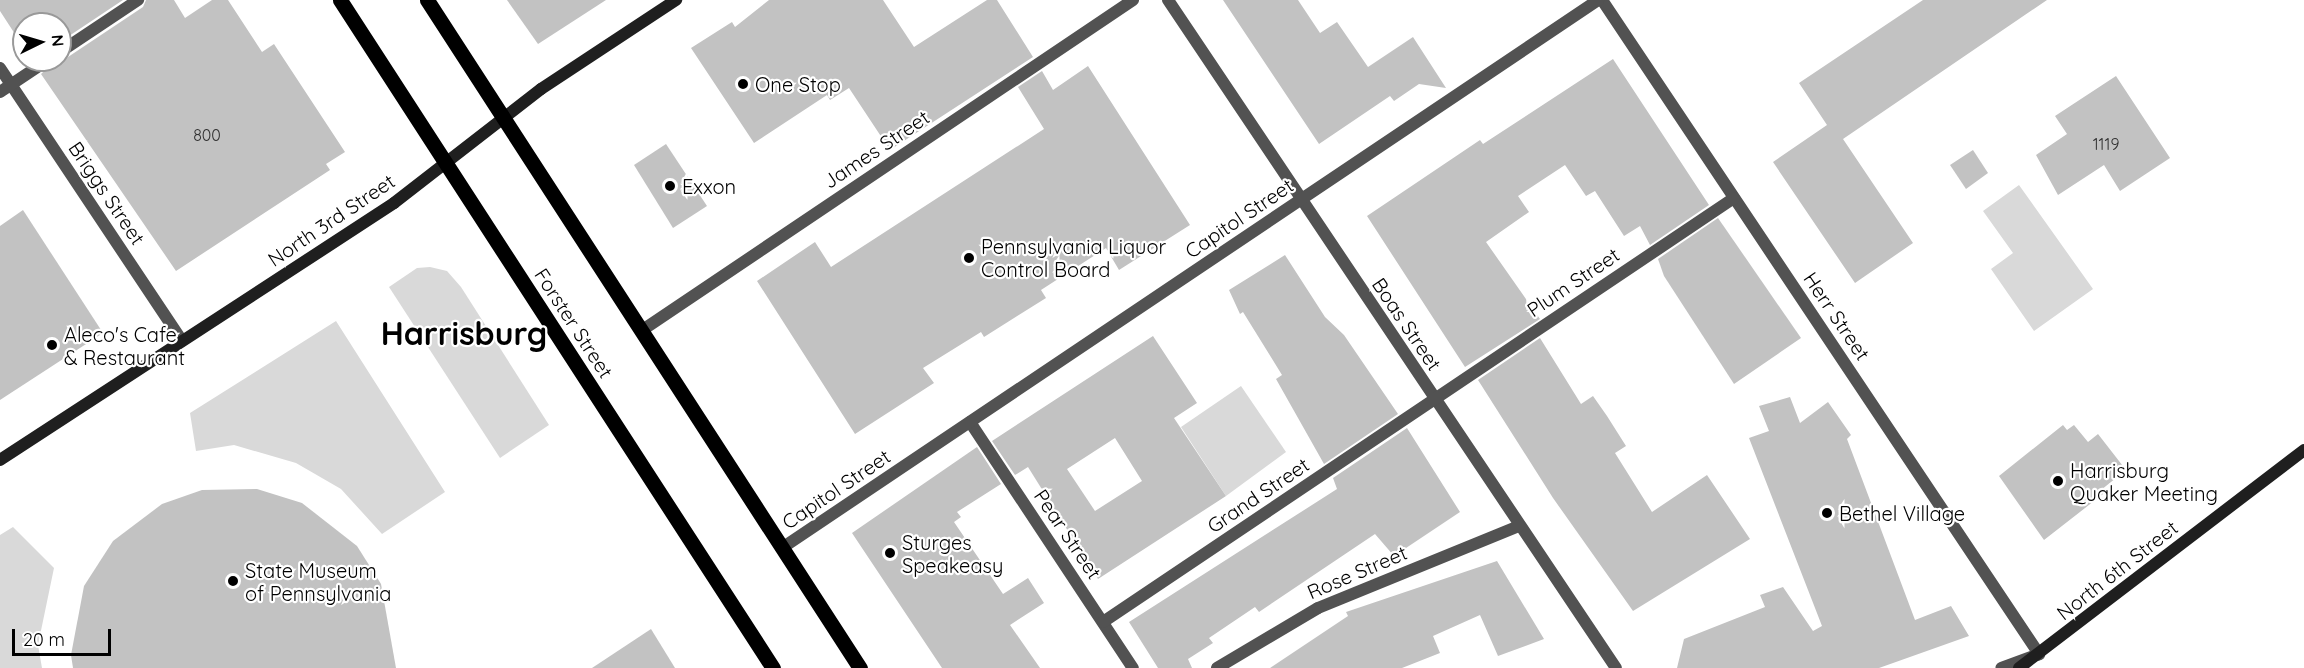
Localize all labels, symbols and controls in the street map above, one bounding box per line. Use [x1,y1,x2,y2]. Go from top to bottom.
north arrow [12,12,72,72]
text: N [47,34,68,47]
place label: One Stop [755,72,841,96]
marker: One Stop [736,77,750,91]
street label: James Street [818,105,934,193]
house number: 800 [193,125,221,145]
house number: 1119 [2093,134,2119,154]
street label: Briggs Street [64,137,150,249]
street label: North 3rd Street [263,169,399,271]
street label: Capitol Street [1180,173,1298,263]
place label: Exxon [682,174,736,198]
marker: Exxon [663,179,677,193]
place label: Pennsylvania Liquor Control Board [981,234,1166,281]
street label: Plum Street [1522,242,1624,322]
marker: Pennsylvania Liquor Control Board [962,251,976,265]
street label: Forster Street [530,264,618,382]
street label: Herr Street [1799,267,1875,365]
street label: Boas Street [1367,273,1447,375]
district label: Harrisburg [381,314,547,352]
place label: Aleco's Cafe & Restaurant [64,322,185,369]
marker: Aleco's Cafe & Restaurant [45,338,59,352]
street label: Capitol Street [777,444,895,534]
street label: Grand Street [1203,452,1313,538]
place label: Harrisburg Quaker Meeting [2070,458,2218,505]
marker: Harrisburg Quaker Meeting [2051,474,2065,488]
street label: Pear Street [1029,485,1107,583]
place label: Bethel Village [1839,501,1965,525]
marker: Bethel Village [1820,506,1834,520]
street label: North 6th Street [2052,515,2182,625]
place label: Sturges Speakeasy [902,530,1003,577]
street label: Rose Street [1303,540,1411,604]
marker: Sturges Speakeasy [883,546,897,560]
place label: State Museum of Pennsylvania [245,558,391,605]
marker: State Museum of Pennsylvania [226,574,240,588]
scale bar [15,617,114,655]
text: 20 m [23,628,65,651]

